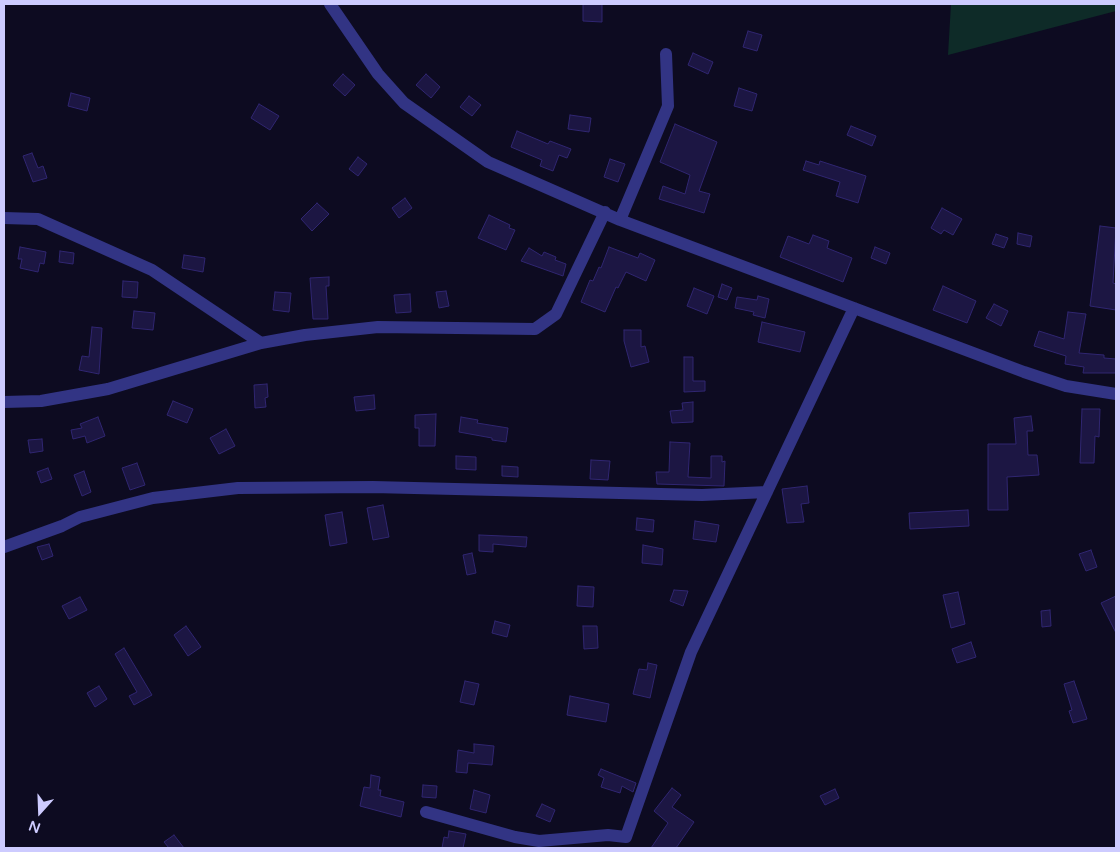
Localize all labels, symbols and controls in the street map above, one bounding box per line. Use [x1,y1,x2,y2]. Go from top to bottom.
north arrow [15,787,65,837]
text: N [27,817,43,836]

